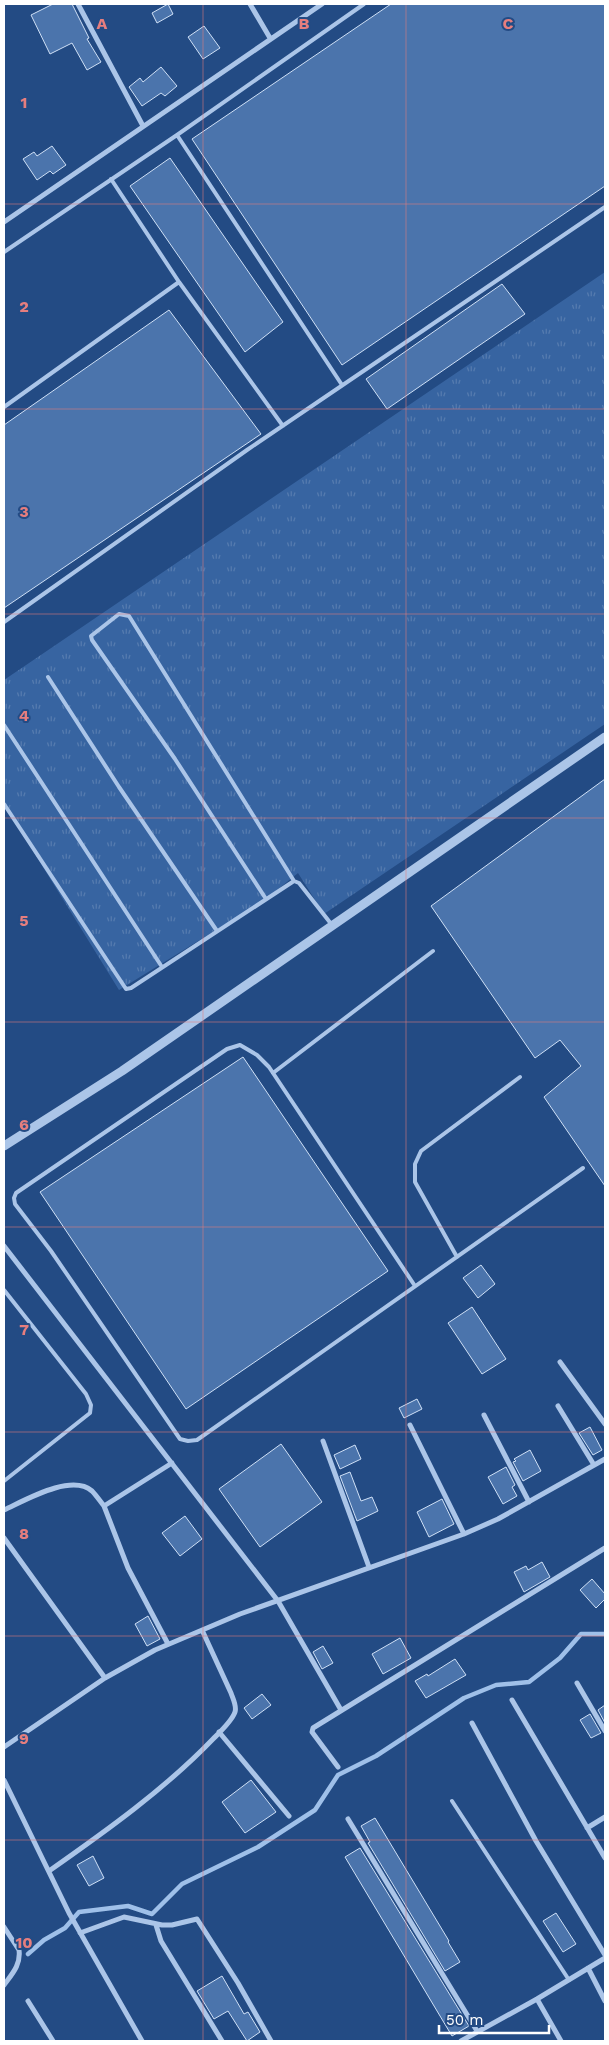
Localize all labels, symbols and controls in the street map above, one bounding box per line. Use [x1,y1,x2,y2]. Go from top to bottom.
text: A [97,14,108,33]
text: B [299,14,310,33]
text: C [503,14,514,33]
text: 1 [21,93,27,112]
text: 2 [19,297,29,316]
text: 3 [19,502,29,521]
text: 4 [19,706,29,725]
text: 5 [19,911,29,930]
text: 6 [19,1115,29,1134]
text: 7 [19,1320,29,1339]
text: 8 [19,1524,29,1543]
text: 9 [19,1729,29,1748]
text: 10 [15,1933,33,1952]
scale bar [439,2002,549,2034]
text: 50 m [446,2011,483,2029]

